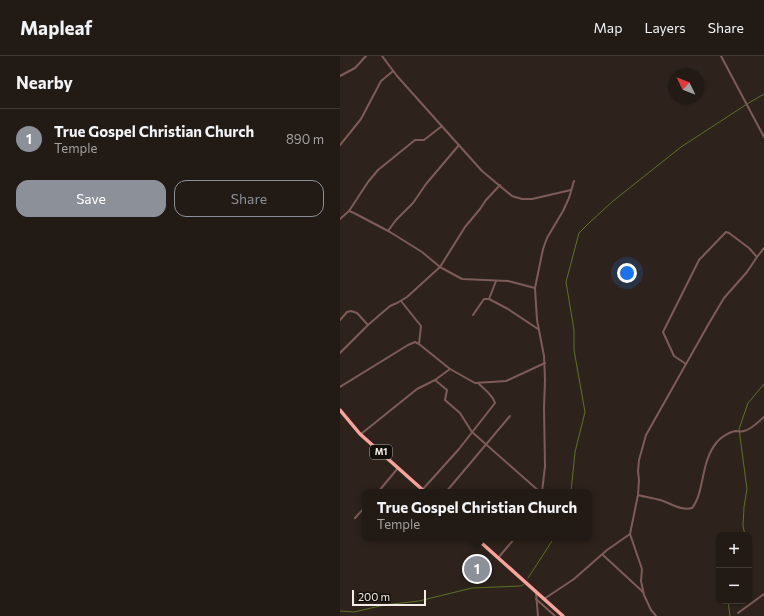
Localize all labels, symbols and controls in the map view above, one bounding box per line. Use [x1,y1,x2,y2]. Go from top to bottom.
text: Mapleaf [20,16,92,39]
text: Map [594,19,622,36]
text: Layers [644,19,686,36]
text: Share [708,19,744,36]
north arrow [668,68,704,104]
text: Nearby [16,72,73,93]
text: True Gospel Christian Church [54,122,254,140]
text: 1 [26,131,32,147]
text: 890 m [286,131,324,147]
text: Temple [54,140,97,156]
button: Save [16,180,166,217]
button: Share [174,180,324,217]
your location [617,263,637,283]
road number: M1 [370,445,392,459]
popup [362,489,592,541]
text: True Gospel Christian Church [377,498,577,516]
text: Temple [377,516,420,532]
map controls [716,532,752,604]
button: + [716,532,752,568]
pin: 1 [464,554,490,584]
button: − [716,568,752,604]
scale bar [352,588,426,607]
text: 200 m [358,590,390,603]

